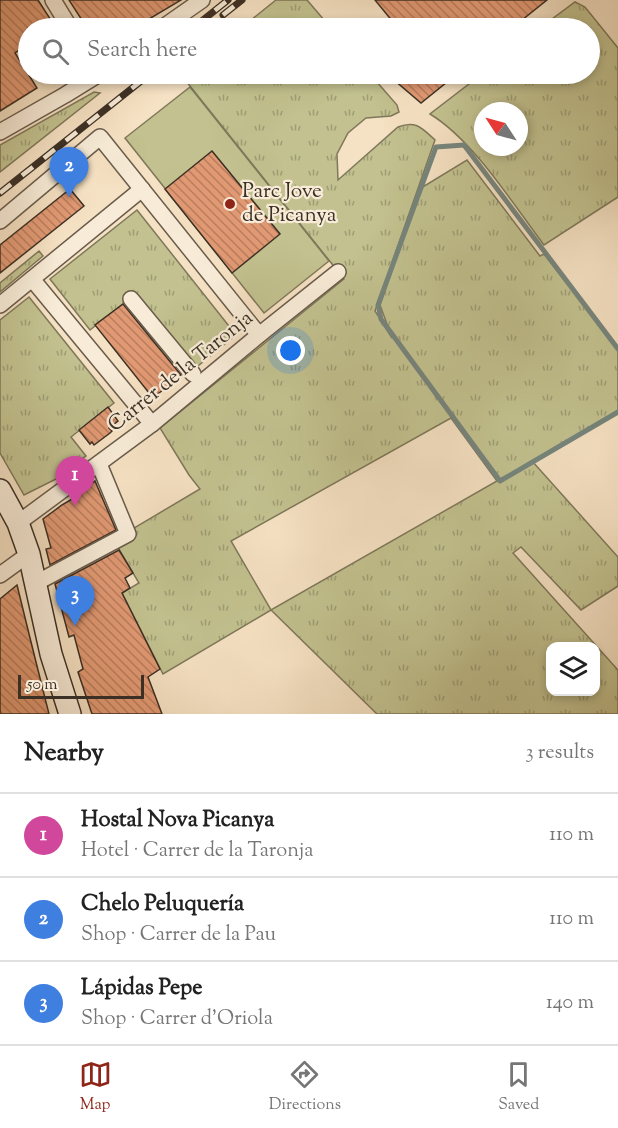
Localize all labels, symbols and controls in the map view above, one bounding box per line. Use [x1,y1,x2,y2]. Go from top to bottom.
search box [18,18,600,84]
icon: search [39,35,72,68]
text: Search here [87,35,197,67]
north arrow [474,102,528,156]
pin: 2 [50,148,88,197]
place label: Parc Jove de Picanya [242,177,337,231]
marker: Parc Jove de Picanya [223,197,237,211]
street label: Carrer de la Taronja [102,304,260,440]
your location [276,336,305,365]
pin: 1 [56,456,94,506]
pin: 3 [56,576,94,626]
map controls [546,642,600,696]
button: layers [546,642,600,696]
scale bar [18,672,144,700]
text: 50 m [27,674,58,697]
text: Nearby [24,735,104,772]
text: 3 results [525,739,594,768]
text: Hostal Nova Picanya [81,805,274,837]
text: 1 [40,821,47,850]
text: 110 m [549,821,594,850]
text: Hotel · Carrer de la Taronja [81,837,313,866]
text: Chelo Peluquería [81,889,244,921]
text: 2 [39,905,48,934]
text: 110 m [549,905,594,934]
text: Shop · Carrer de la Pau [81,921,276,950]
text: Lápidas Pepe [81,973,202,1005]
text: 3 [39,989,48,1018]
text: 140 m [546,989,594,1018]
text: Shop · Carrer d'Oriola [81,1005,273,1034]
tab: Map [79,1058,112,1117]
tab: Directions [269,1058,341,1117]
tab: Saved [498,1058,539,1117]

